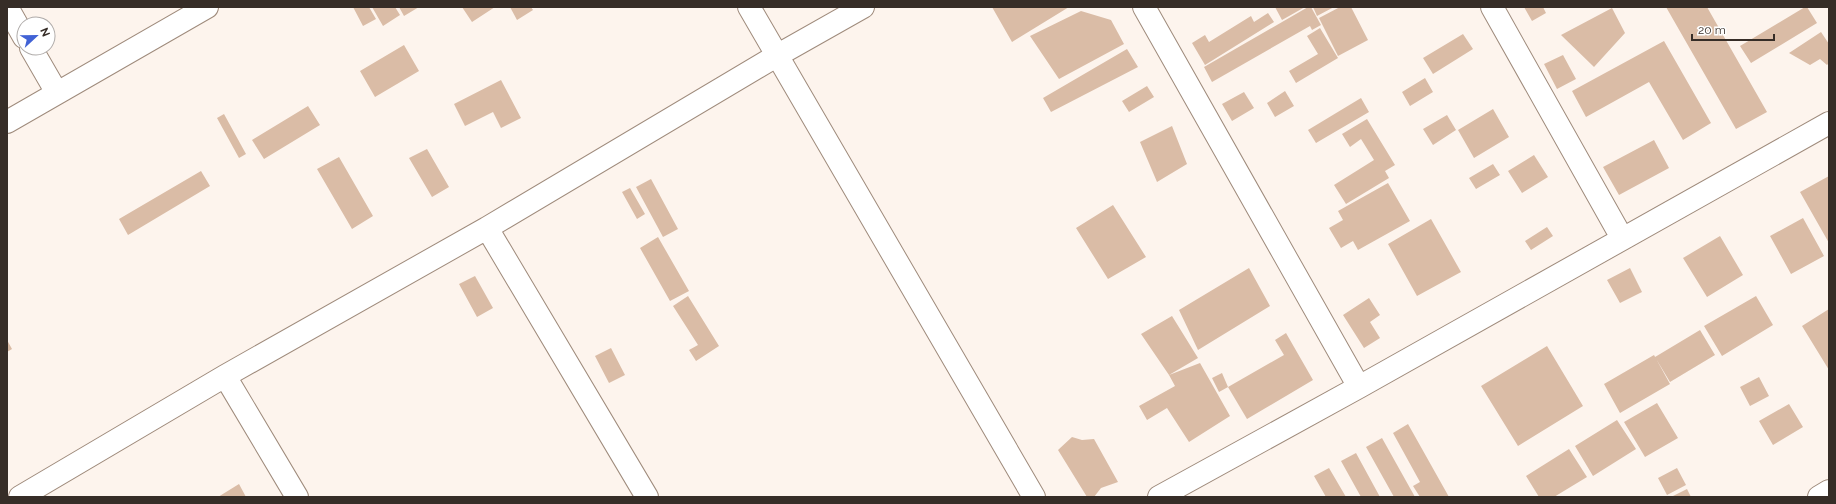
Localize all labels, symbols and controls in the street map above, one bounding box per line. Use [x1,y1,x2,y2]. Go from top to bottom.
north arrow [16,16,56,56]
scale bar [1692,16,1774,42]
text: 20 m [1698,23,1726,37]
text: N [37,26,52,39]

